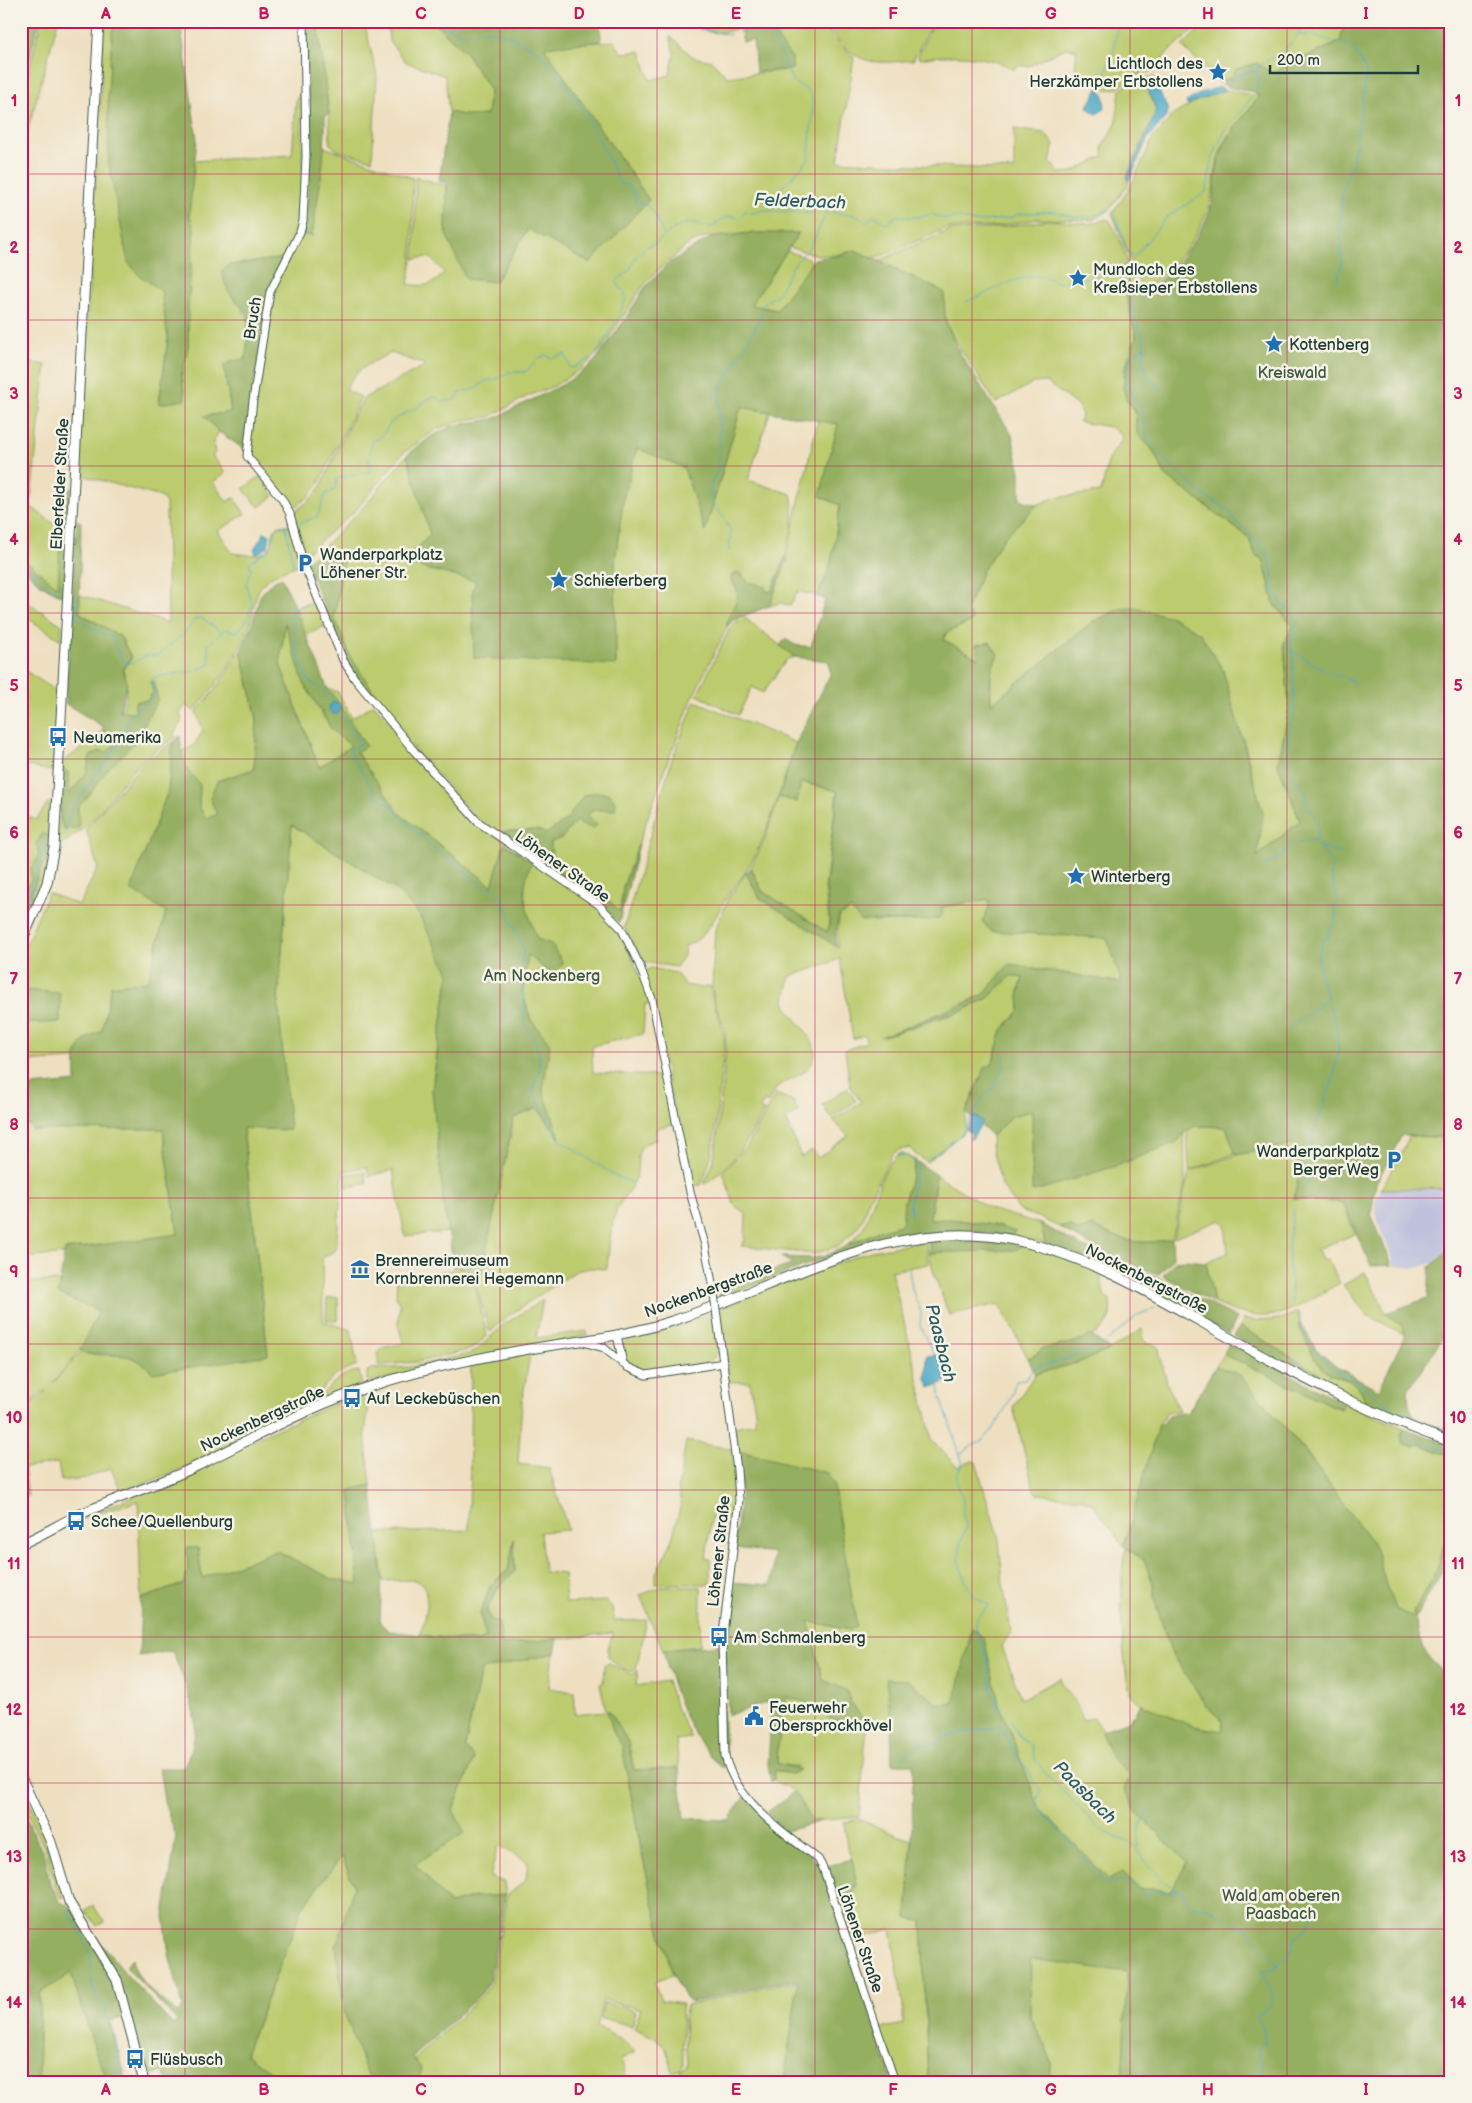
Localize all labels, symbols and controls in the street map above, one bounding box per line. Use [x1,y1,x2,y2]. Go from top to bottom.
text: A [100,5,111,24]
text: B [258,5,270,24]
text: C [415,5,427,24]
text: D [573,5,585,24]
text: E [731,5,741,24]
text: F [888,5,898,24]
text: G [1045,5,1057,24]
text: H [1202,5,1214,24]
text: I [1363,5,1369,24]
scale bar [1270,42,1417,74]
text: 200 m [1277,51,1320,70]
place label: Lichtloch des Herzkämper Erbstollens [1029,55,1203,92]
place icon: Lichtloch des Herzkämper Erbstollens [1207,61,1229,83]
text: 1 [11,92,17,111]
text: 1 [1455,92,1461,111]
water label: Felderbach [754,189,846,214]
text: 2 [9,239,19,258]
text: 2 [1453,239,1463,258]
place label: Mundloch des Kreßsieper Erbstollens [1093,261,1258,298]
place icon: Mundloch des Kreßsieper Erbstollens [1067,267,1089,289]
street label: Bruch [241,295,266,341]
place icon: Kottenberg [1263,333,1285,355]
place label: Kottenberg [1289,336,1369,355]
park label: Kreiswald [1257,364,1327,383]
text: 3 [9,385,19,404]
text: 3 [1453,385,1463,404]
street label: Elberfelder Straße [48,417,73,550]
text: 4 [9,531,19,550]
text: 4 [1453,531,1463,550]
place label: Wanderparkplatz Löhener Str. [320,546,443,583]
parking icon: Wanderparkplatz Löhener Str. [294,552,316,574]
place icon: Schieferberg [548,569,570,591]
place label: Schieferberg [574,572,667,591]
text: 5 [9,677,19,696]
text: 5 [1453,677,1463,696]
bus stop icon: Neuamerika [47,726,69,748]
place label: Neuamerika [73,729,161,748]
text: 6 [9,824,19,843]
text: 6 [1453,824,1463,843]
street label: Löhener Straße [511,827,614,907]
place icon: Winterberg [1065,865,1087,887]
place label: Winterberg [1091,868,1170,887]
park label: Am Nockenberg [484,967,600,986]
text: 7 [10,970,19,989]
text: 7 [1454,970,1463,989]
text: 8 [9,1116,19,1135]
text: 8 [1453,1116,1463,1135]
place label: Wanderparkplatz Berger Weg [1257,1143,1379,1180]
parking icon: Wanderparkplatz Berger Weg [1383,1149,1405,1171]
street label: Nockenbergstraße [1082,1240,1211,1319]
place label: Brennereimuseum Kornbrennerei Hegemann [375,1252,564,1289]
museum icon: Brennereimuseum Kornbrennerei Hegemann [349,1258,371,1280]
street label: Nockenbergstraße [642,1258,776,1322]
text: 9 [9,1263,19,1282]
text: 9 [1453,1263,1463,1282]
water label: Paasbach [921,1302,960,1385]
street label: Nockenbergstraße [198,1382,328,1456]
bus stop icon: Auf Leckebüschen [341,1387,363,1409]
place label: Auf Leckebüschen [367,1390,500,1409]
text: 10 [6,1409,22,1428]
text: 10 [1450,1409,1466,1428]
street label: Löhener Straße [704,1494,735,1608]
bus stop icon: Schee/Quellenburg [65,1510,87,1532]
place label: Schee/Quellenburg [91,1513,233,1532]
text: 11 [7,1555,21,1574]
text: 11 [1451,1555,1465,1574]
bus stop icon: Am Schmalenberg [708,1626,730,1648]
place label: Am Schmalenberg [734,1629,866,1648]
place label: Feuerwehr Obersprockhövel [769,1699,892,1736]
text: 12 [6,1701,23,1720]
text: 12 [1450,1701,1467,1720]
public building icon: Feuerwehr Obersprockhövel [743,1705,765,1727]
water label: Paasbach [1049,1757,1121,1828]
text: 13 [6,1848,22,1867]
text: 13 [1450,1848,1466,1867]
street label: Löhener Straße [832,1884,887,1996]
park label: Wald am oberen Paasbach [1222,1887,1340,1924]
text: 14 [6,1994,23,2013]
text: 14 [1450,1994,1467,2013]
bus stop icon: Flüsbusch [124,2048,146,2070]
place label: Flüsbusch [150,2051,223,2070]
text: A [100,2081,111,2100]
text: B [258,2081,270,2100]
text: C [415,2081,427,2100]
text: D [573,2081,585,2100]
text: E [731,2081,741,2100]
text: F [888,2081,898,2100]
text: G [1045,2081,1057,2100]
text: H [1202,2081,1214,2100]
text: I [1363,2081,1369,2100]

